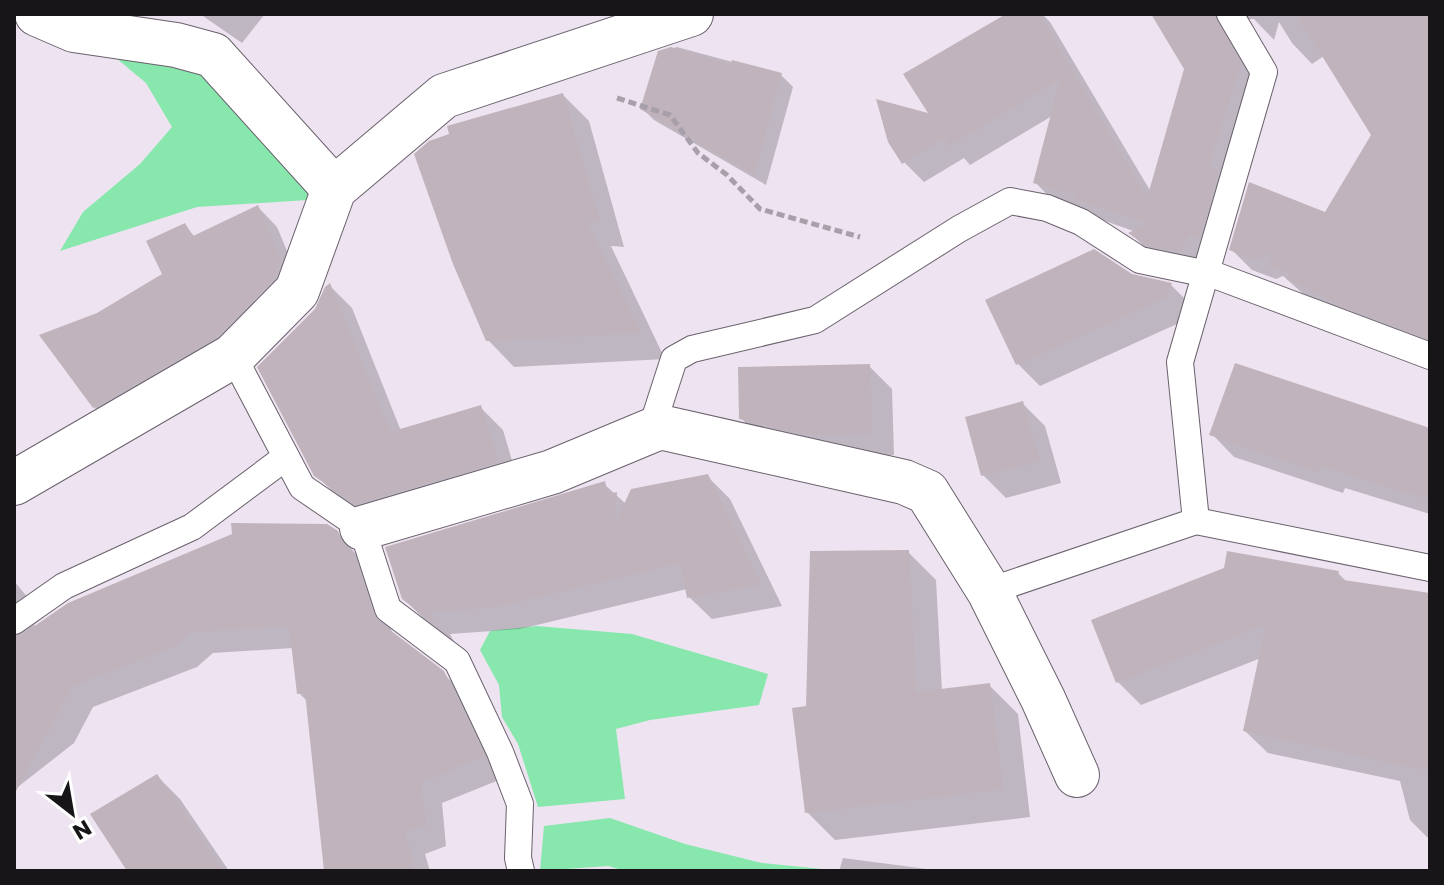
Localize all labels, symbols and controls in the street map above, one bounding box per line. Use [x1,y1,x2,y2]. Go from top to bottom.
north arrow [32,773,112,853]
text: N [67,812,97,847]

